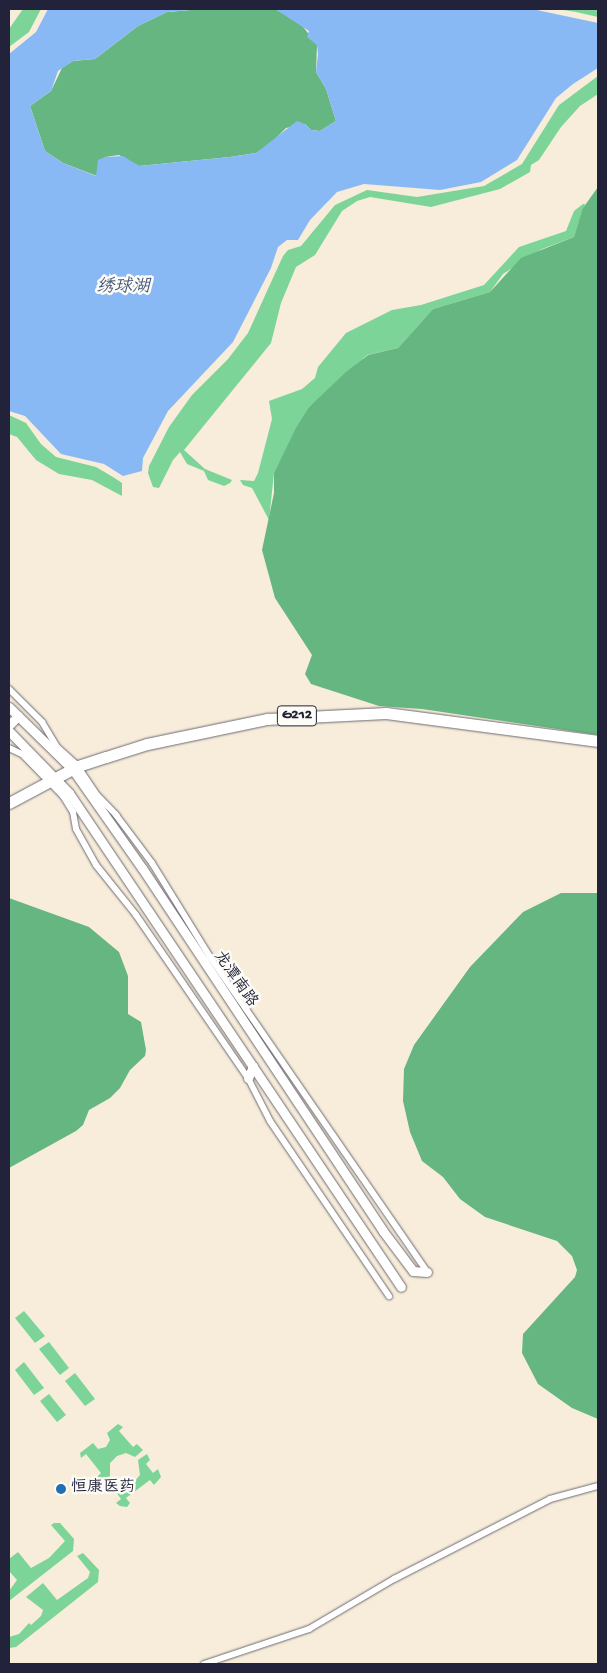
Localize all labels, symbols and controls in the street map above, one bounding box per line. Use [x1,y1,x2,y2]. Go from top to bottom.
water label: 绣球湖 [96,277,150,299]
road number: G212 [276,704,318,728]
street label: 龙潭南路 [208,948,260,1012]
place label: 恒康医药 [71,1479,135,1499]
marker: 恒康医药 [55,1483,67,1495]

